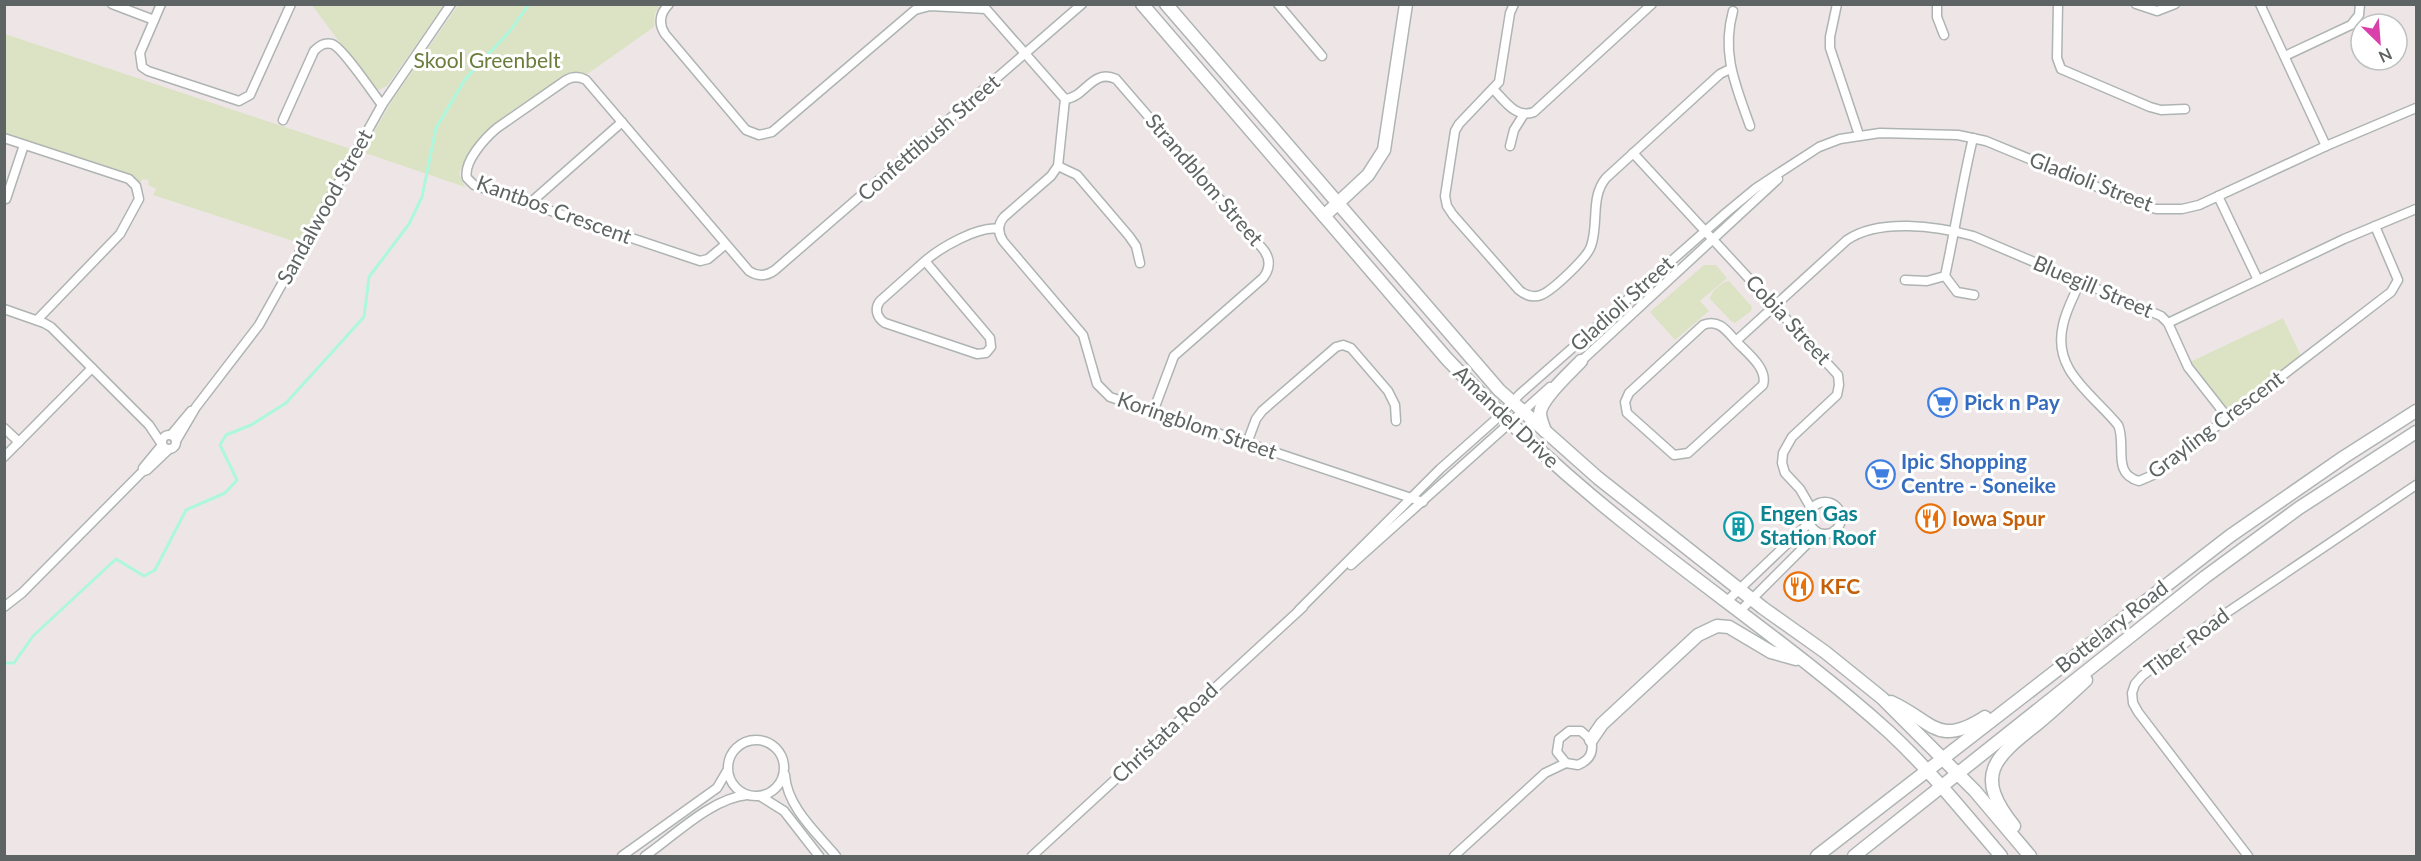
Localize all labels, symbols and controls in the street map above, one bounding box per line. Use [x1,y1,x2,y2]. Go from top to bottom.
north arrow [2349,12,2409,72]
text: N [2376,45,2395,67]
park label: Skool Greenbelt [413,47,561,72]
street label: Confettibush Street [852,68,1004,205]
street label: Strandblom Street [1141,108,1269,250]
street label: Sandalwood Street [271,124,377,288]
street label: Gladioli Street [2026,146,2157,216]
street label: Kantbos Crescent [474,169,636,248]
street label: Bluegill Street [2030,249,2158,322]
street label: Gladioli Street [1564,250,1678,356]
street label: Cobia Street [1741,269,1837,369]
street label: Amandel Drive [1449,359,1565,472]
street label: Grayling Crescent [2142,364,2288,483]
street label: Koringblom Street [1115,386,1281,464]
supermarket icon: Pick n Pay [1927,387,1959,419]
place label: Pick n Pay [1964,389,2061,414]
place label: Ipic Shopping Centre - Soneike [1901,448,2056,497]
supermarket icon: Ipic Shopping Centre - Soneike [1864,458,1896,490]
place label: Engen Gas Station Roof [1760,500,1877,549]
restaurant icon: Iowa Spur [1915,503,1947,535]
place label: Iowa Spur [1952,505,2045,530]
building icon: Engen Gas Station Roof [1723,510,1755,542]
restaurant icon: KFC [1783,571,1815,603]
place label: KFC [1820,573,1860,598]
street label: Bottelary Road [2050,574,2172,677]
street label: Tiber Road [2139,602,2233,682]
street label: Christata Road [1106,677,1222,787]

